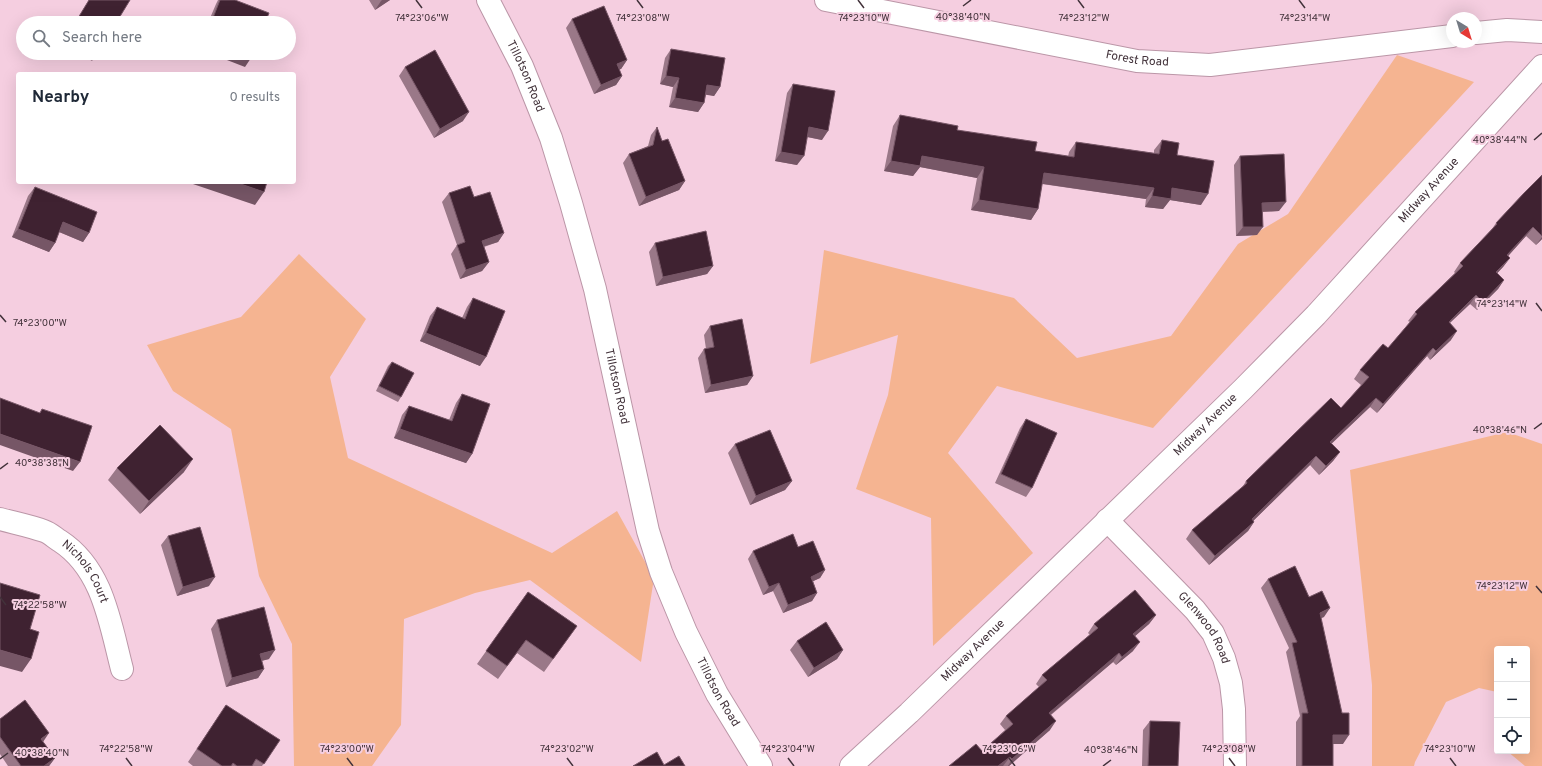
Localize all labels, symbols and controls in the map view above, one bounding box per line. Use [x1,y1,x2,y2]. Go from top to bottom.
text: 40°38'40"N [936,11,990,24]
text: 74°23'06"W [395,12,449,25]
text: 74°23'08"W [616,12,670,25]
text: 74°23'10"W [838,12,890,25]
text: 74°23'12"W [1058,12,1110,25]
text: 74°23'14"W [1280,12,1330,25]
north arrow [1446,12,1482,48]
search box [16,16,296,60]
icon: search [30,27,52,49]
text: Search here [62,29,142,48]
street label: Tillotson Road [502,38,548,115]
street label: Forest Road [1104,47,1169,71]
text: Nearby [32,87,89,109]
text: 0 results [229,90,280,106]
text: 40°38'44"N [1473,134,1527,147]
street label: Midway Avenue [1395,154,1463,227]
text: 74°23'14"W [1477,298,1527,311]
text: 74°23'00"W [13,317,67,330]
street label: Tillotson Road [600,347,632,426]
street label: Midway Avenue [1170,390,1241,460]
text: 40°38'46"N [1473,424,1527,437]
text: 40°38'38"N [15,457,69,470]
street label: Nichols Court [58,537,112,605]
text: 74°23'12"W [1476,580,1528,593]
street label: Glenwood Road [1174,589,1233,666]
text: 74°22'58"W [13,599,67,612]
street label: Midway Avenue [938,616,1009,685]
map controls [1494,646,1530,754]
button: + [1494,646,1530,682]
street label: Tillotson Road [692,655,743,730]
button: − [1494,682,1530,718]
button: locate [1494,718,1530,754]
text: 74°22'58"W [99,743,153,756]
text: 74°23'00"W [320,743,374,756]
text: 74°23'02"W [540,743,594,756]
text: 74°23'04"W [761,743,815,756]
text: 74°23'06"W [982,743,1036,756]
text: 74°23'08"W [1202,743,1256,756]
text: 74°23'10"W [1424,743,1476,756]
text: 40°38'46"N [1084,744,1138,757]
text: 40°38'40"N [15,747,69,760]

